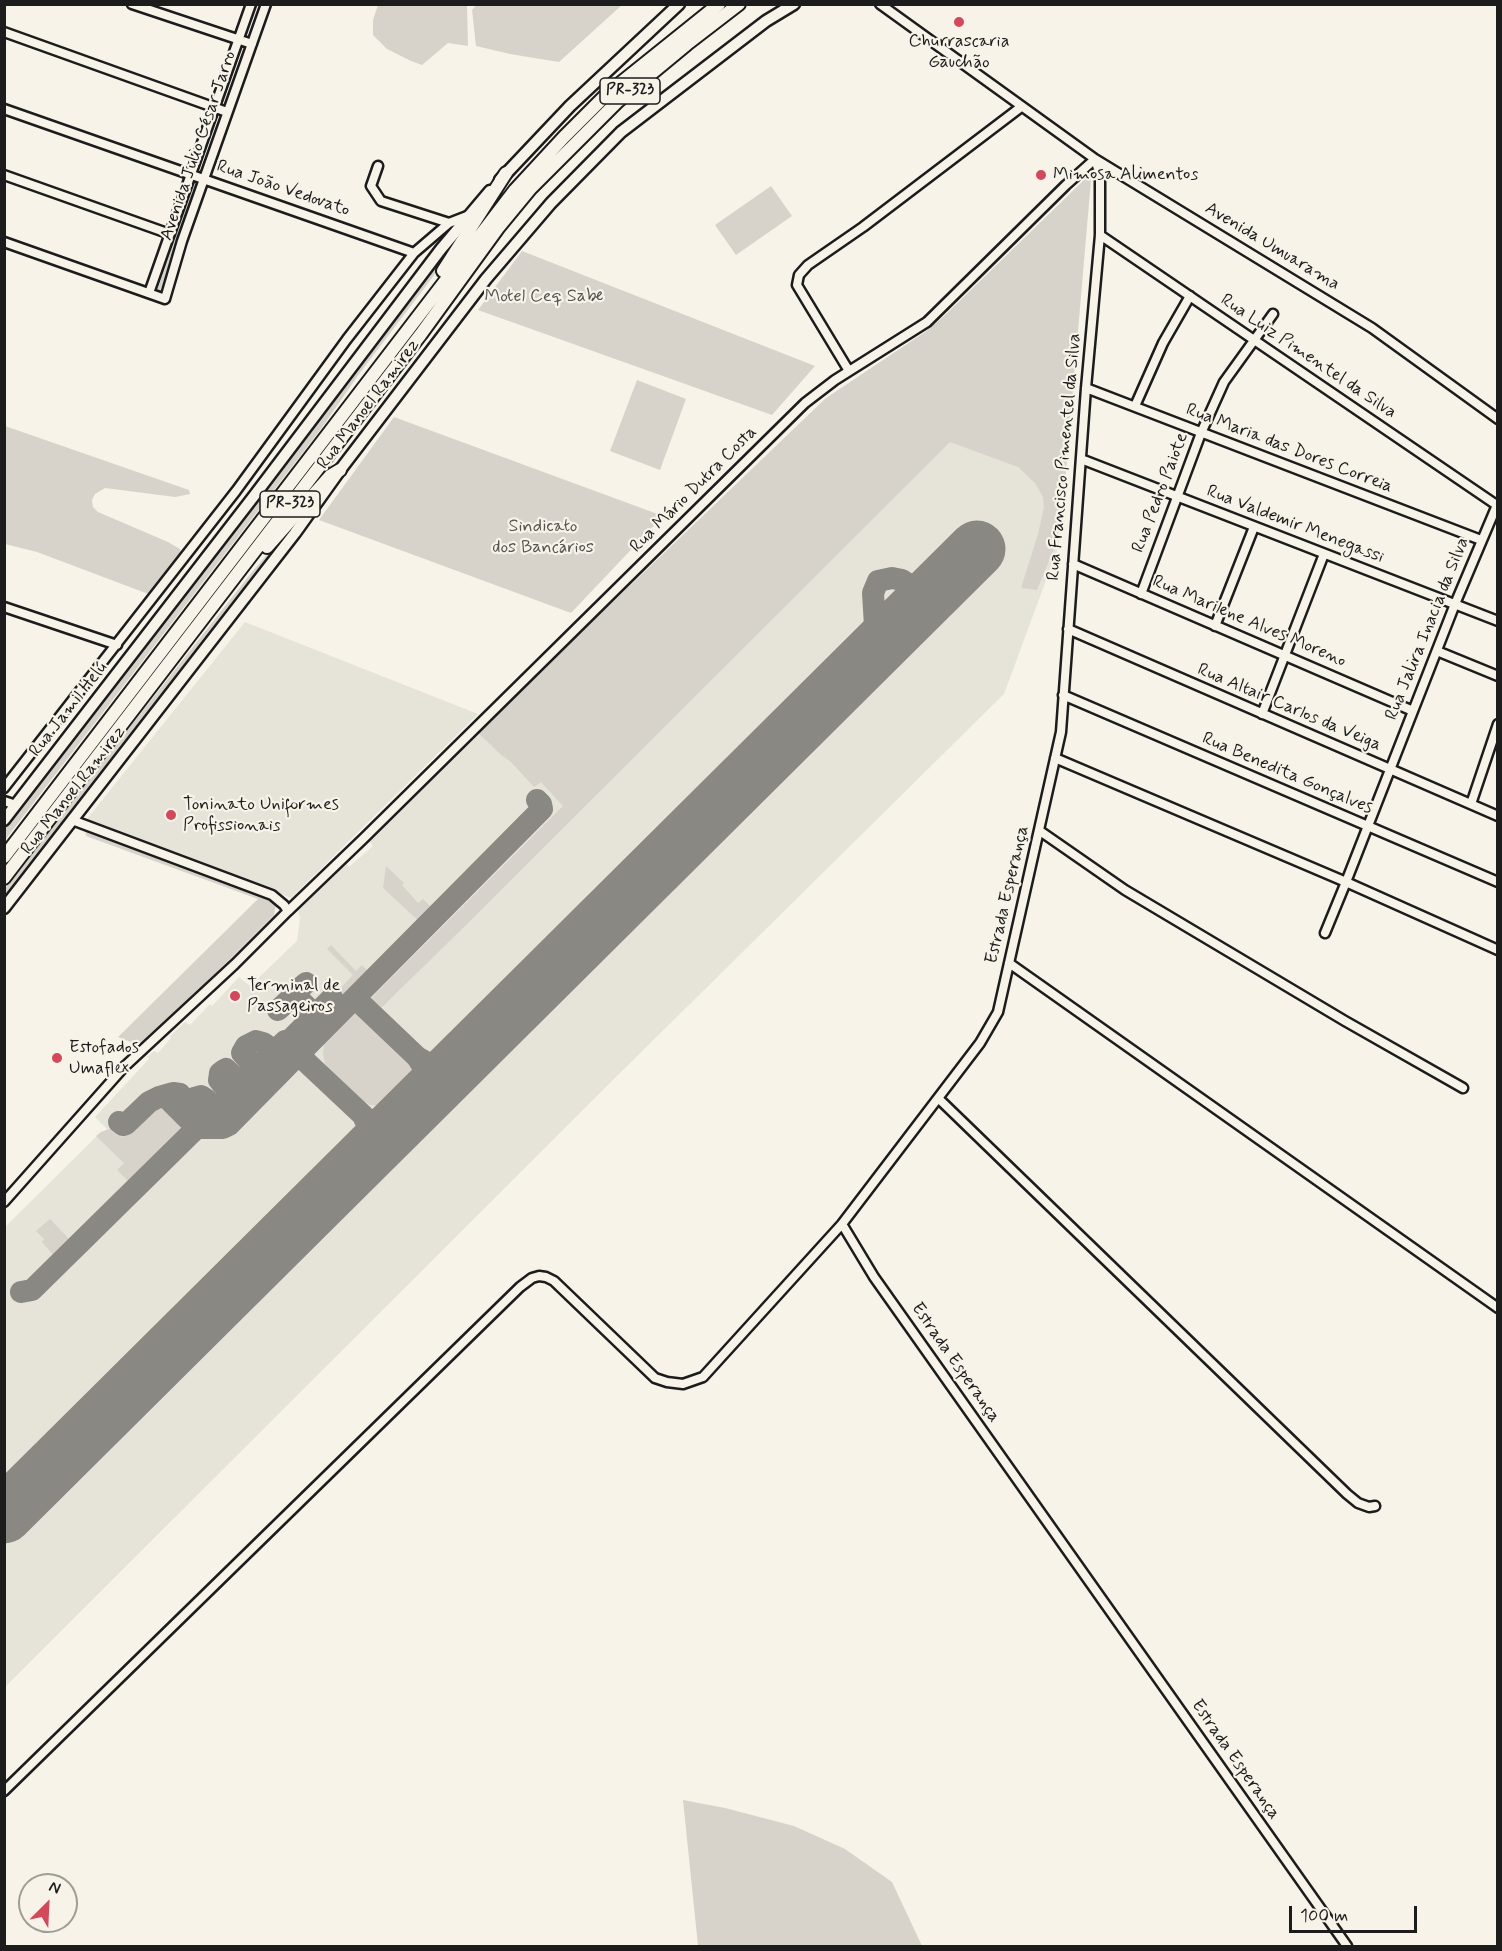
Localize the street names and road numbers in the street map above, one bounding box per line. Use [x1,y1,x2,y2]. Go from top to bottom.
street label: Avenida Julio César Jarro [156,49,242,243]
road number: PR-323 [600,78,660,104]
street label: Rua João Vedovato [214,156,352,222]
street label: Avenida Umuarama [1201,198,1343,296]
street label: Rua Luiz Pimentel da Silva [1216,290,1400,424]
street label: Rua Francisco Pimentel da Silva [1043,332,1087,582]
street label: Rua Manoel Ramirez [313,336,425,474]
street label: Rua Maria das Dores Correia [1183,400,1395,498]
street label: Rua Mário Dutra Costa [626,422,762,558]
street label: Rua Pedro Paiote [1128,430,1194,556]
street label: Rua Valdemir Menegassi [1203,481,1387,569]
road number: PR-323 [260,491,320,517]
street label: Rua Jalira Inacia da Silva [1381,534,1475,724]
street label: Rua Marilene Alves Moreno [1149,571,1349,673]
street label: Rua Jamil Helú [25,658,113,762]
street label: Rua Altair Carlos da Veiga [1194,659,1384,757]
street label: Rua Manoel Ramirez [17,722,131,860]
street label: Rua Benedita Gonçalves [1198,728,1376,820]
street label: Estrada Esperança [982,824,1034,966]
street label: Estrada Esperança [906,1299,1004,1427]
street label: Estrada Esperança [1186,1696,1284,1824]

